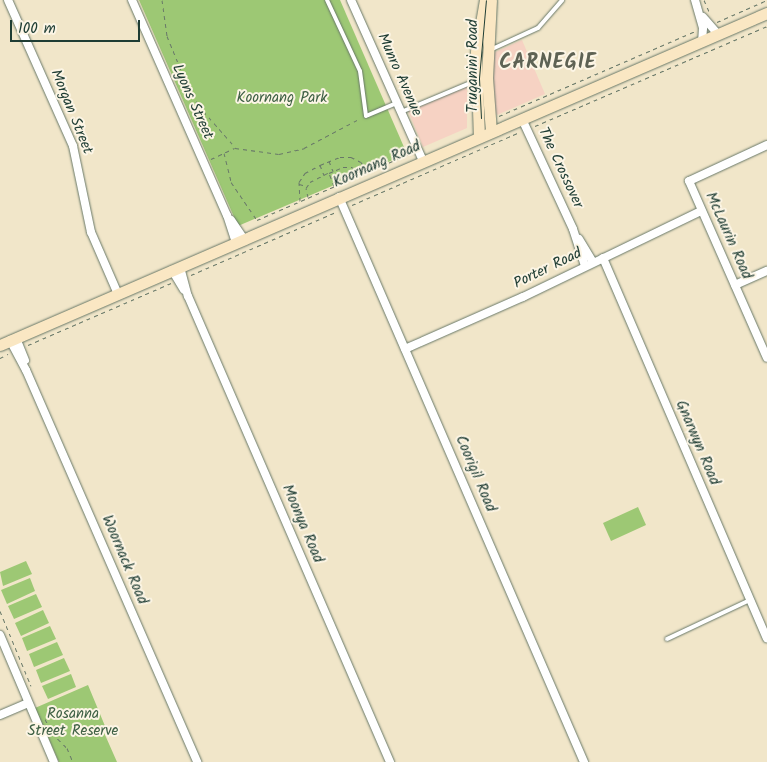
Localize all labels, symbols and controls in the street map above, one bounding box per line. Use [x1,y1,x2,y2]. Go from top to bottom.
scale bar [12,10,142,42]
text: 100 m [18,17,56,41]
street label: Truganini Road [465,19,483,113]
street label: Munro Avenue [373,31,425,119]
district label: CARNEGIE [498,51,598,75]
street label: Lyons Street [167,62,217,142]
street label: Morgan Street [46,67,96,157]
park label: Koornang Park [237,90,327,108]
street label: The Crossover [533,125,587,211]
street label: Koornang Road [331,138,423,192]
street label: McLaurin Road [701,190,755,282]
street label: Porter Road [511,245,585,293]
street label: Gnarwyn Road [671,398,723,488]
street label: Coorigil Road [451,433,499,515]
street label: Moonya Road [277,482,327,566]
street label: Woornack Road [97,513,151,607]
park label: Rosanna Street Reserve [28,705,118,740]

